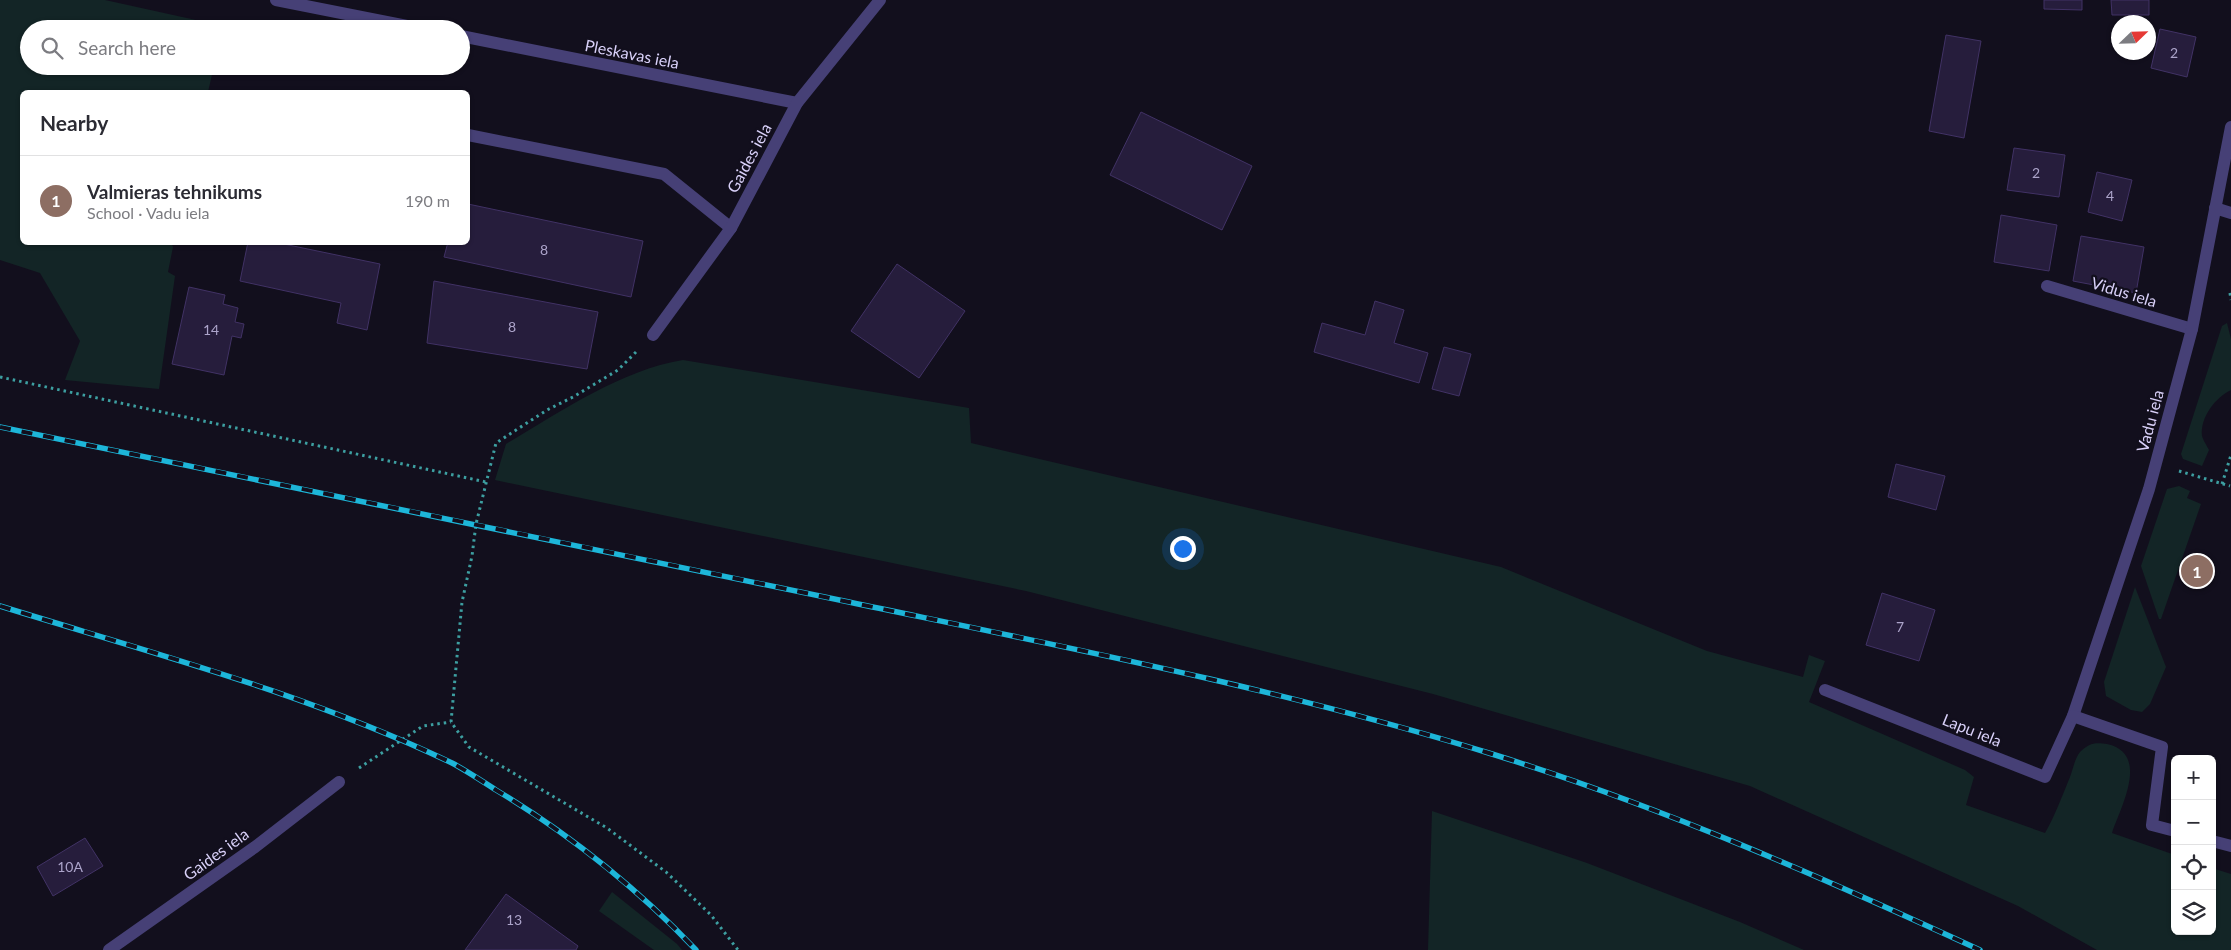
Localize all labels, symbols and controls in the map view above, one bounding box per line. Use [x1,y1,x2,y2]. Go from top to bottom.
north arrow [2111,15,2156,60]
search box [20,20,470,75]
icon: search [38,34,66,62]
street label: Pleskavas iela [583,35,681,72]
text: Search here [78,36,176,59]
house number: 2 [2170,44,2178,61]
text: Nearby [40,110,108,135]
street label: Gaides iela [722,120,775,196]
house number: 2 [2032,164,2040,181]
text: Valmieras tehnikums [87,180,262,203]
house number: 4 [2106,187,2114,204]
text: 1 [51,191,61,210]
text: 190 m [405,191,450,210]
text: School · Vadu iela [87,203,210,222]
house number: 8 [540,241,548,258]
street label: Vidus iela [2089,273,2159,310]
house number: 8 [508,318,516,335]
house number: 14 [203,321,219,338]
street label: Vadu iela [2132,388,2167,454]
your location [1170,536,1196,562]
pin: 1 [2181,552,2213,590]
house number: 7 [1896,618,1904,635]
street label: Lapu iela [1940,709,2005,750]
map controls [2171,755,2216,935]
button: + [2171,755,2216,800]
button: − [2171,800,2216,845]
street label: Gaides iela [179,824,252,884]
button: locate [2171,845,2216,890]
house number: 10A [57,858,83,875]
button: layers [2171,890,2216,935]
house number: 13 [506,911,522,928]

